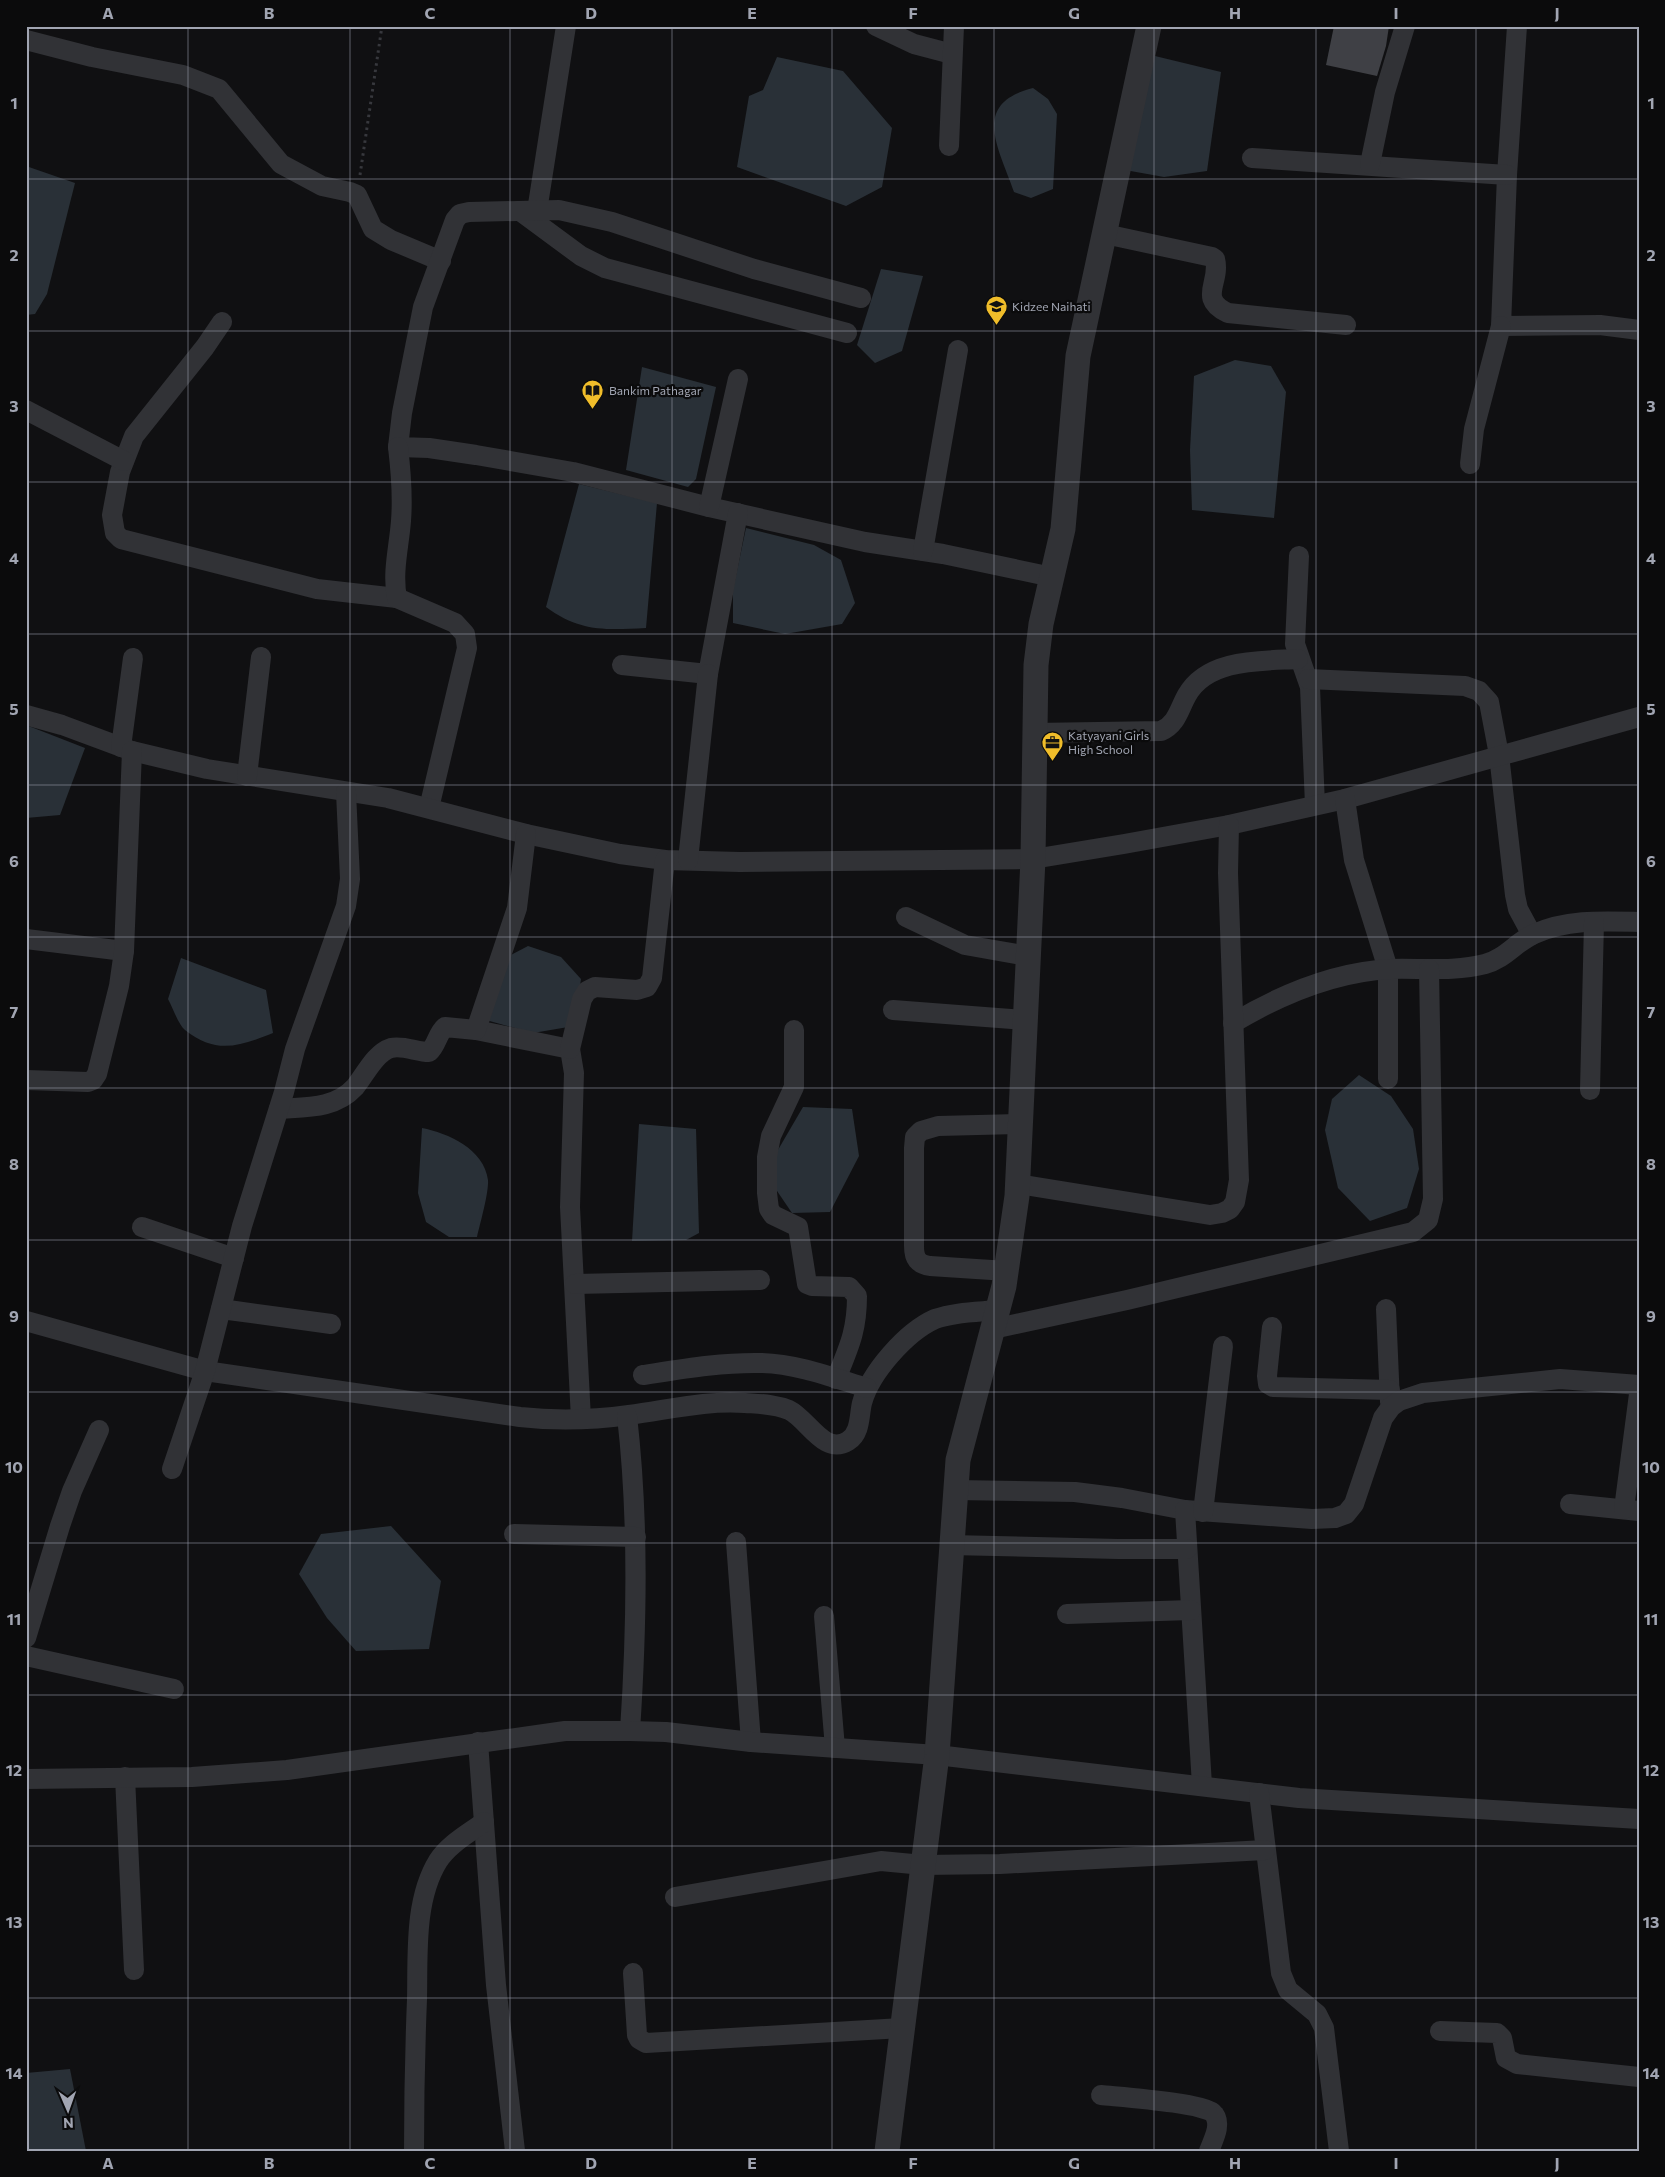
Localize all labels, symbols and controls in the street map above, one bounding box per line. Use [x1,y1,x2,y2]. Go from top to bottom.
text: A [102,3,114,22]
text: B [264,3,275,22]
text: C [425,3,436,22]
text: D [585,3,597,22]
text: E [747,3,757,22]
text: F [908,3,918,22]
text: G [1068,3,1080,22]
text: H [1229,3,1241,22]
text: I [1393,3,1399,22]
text: J [1554,3,1560,22]
text: 1 [10,93,18,112]
text: 1 [1647,93,1655,112]
text: 2 [9,245,19,264]
text: 2 [1646,245,1656,264]
school or university icon: Kidzee Naihati [984,294,1008,325]
place label: Kidzee Naihati [1012,299,1091,313]
library icon: Bankim Pathagar [581,378,605,409]
place label: Bankim Pathagar [609,383,702,397]
text: 3 [9,396,19,415]
text: 3 [1646,396,1656,415]
text: 4 [9,548,19,567]
text: 4 [1646,548,1656,567]
text: 5 [9,699,19,718]
text: 5 [1646,699,1656,718]
place label: Katyayani Girls High School [1068,728,1149,756]
office icon: Katyayani Girls High School [1040,730,1064,761]
text: 6 [9,851,19,870]
text: 6 [1646,851,1656,870]
text: 7 [10,1002,19,1021]
text: 7 [1647,1002,1656,1021]
text: 8 [9,1154,19,1173]
text: 8 [1646,1154,1656,1173]
text: 9 [9,1306,19,1325]
text: 9 [1646,1306,1656,1325]
text: 10 [5,1457,23,1476]
text: 10 [1642,1457,1660,1476]
text: 11 [7,1609,21,1628]
text: 11 [1644,1609,1658,1628]
text: 12 [6,1760,22,1779]
text: 12 [1643,1760,1659,1779]
text: 13 [6,1912,22,1931]
text: 13 [1643,1912,1659,1931]
text: 14 [5,2063,23,2082]
text: 14 [1642,2063,1660,2082]
north arrow [42,2084,92,2134]
text: N [63,2115,74,2132]
text: A [102,2153,114,2172]
text: B [264,2153,275,2172]
text: C [425,2153,436,2172]
text: D [585,2153,597,2172]
text: E [747,2153,757,2172]
text: F [908,2153,918,2172]
text: G [1068,2153,1080,2172]
text: H [1229,2153,1241,2172]
text: I [1393,2153,1399,2172]
text: J [1554,2153,1560,2172]

